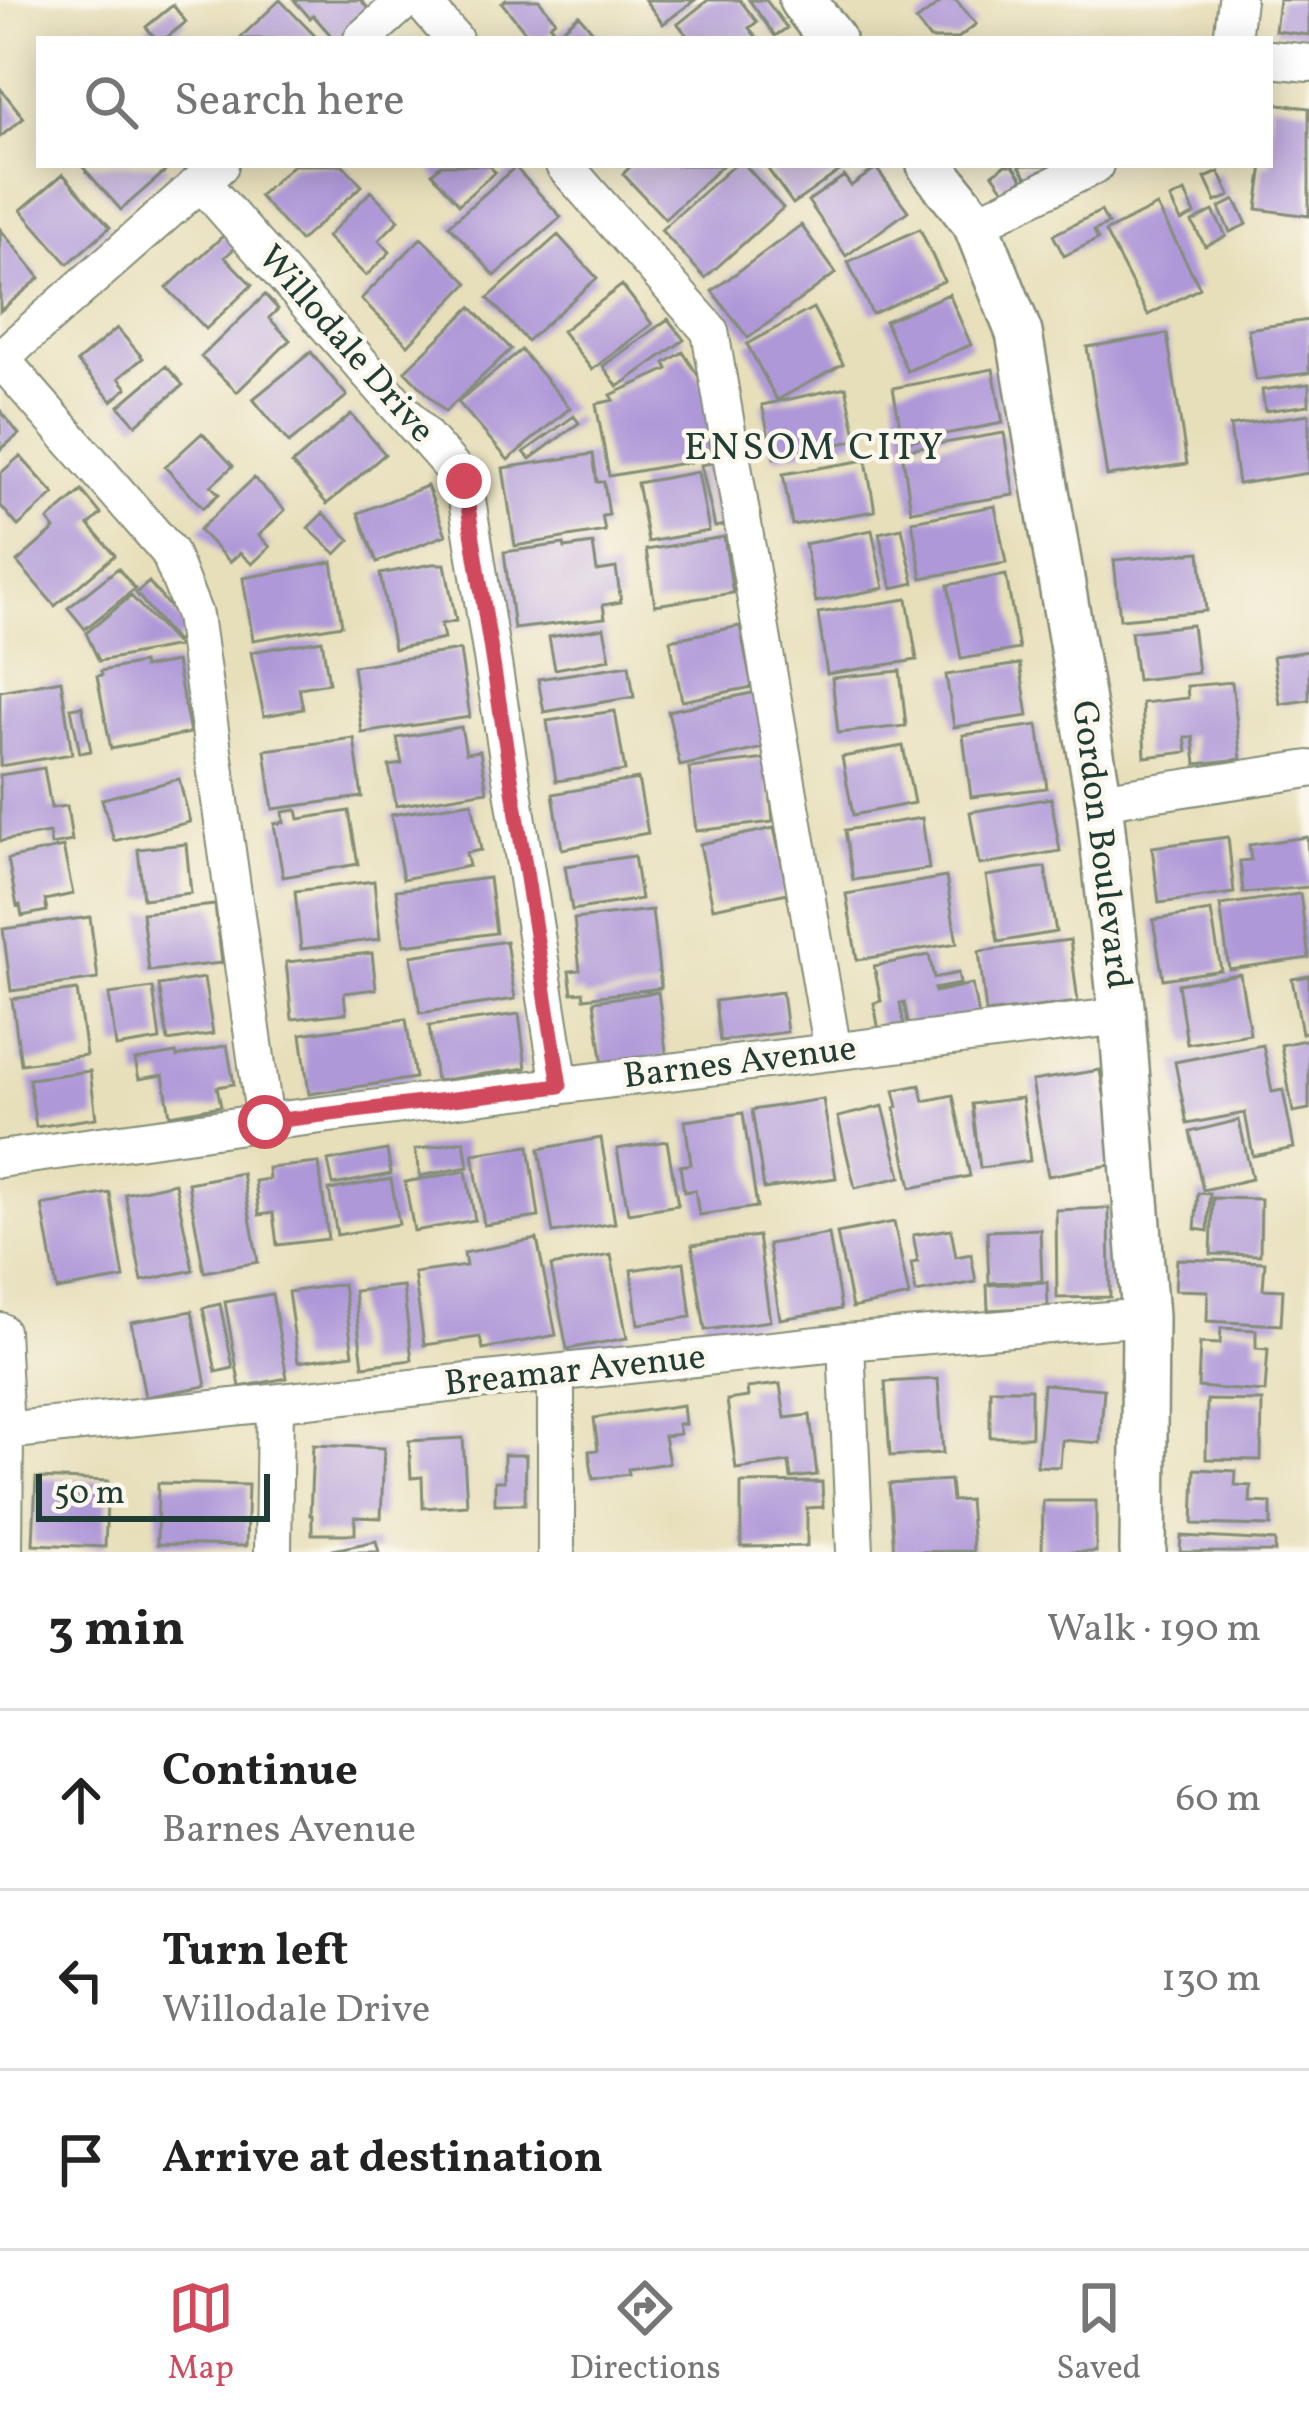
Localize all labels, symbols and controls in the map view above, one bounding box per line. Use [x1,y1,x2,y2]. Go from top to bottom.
search box [36,36,1273,168]
icon: search [78,69,144,135]
text: Search here [174,71,405,134]
street label: Willodale Drive [245,235,445,455]
district label: ENSOM CITY [684,422,946,476]
route end [437,454,491,508]
street label: Gordon Boulevard [1057,698,1143,992]
street label: Barnes Avenue [621,1025,859,1103]
route start [238,1095,292,1149]
street label: Breamar Avenue [442,1333,708,1411]
scale bar [36,1468,270,1521]
text: 50 m [54,1472,125,1518]
text: 3 min [48,1595,185,1666]
text: Walk · 190 m [1047,1603,1261,1657]
text: Continue [162,1741,358,1804]
icon: ahead [48,1767,114,1833]
text: 60 m [1176,1773,1261,1827]
text: Barnes Avenue [162,1804,416,1858]
text: Turn left [162,1921,348,1984]
icon: left [48,1947,114,2013]
text: 130 m [1161,1953,1261,2007]
text: Willodale Drive [162,1984,430,2038]
icon: arrive [48,2127,114,2193]
text: Arrive at destination [162,2128,603,2191]
tab: Map [168,2275,234,2393]
tab: Directions [569,2275,721,2393]
tab: Saved [1056,2275,1141,2393]

